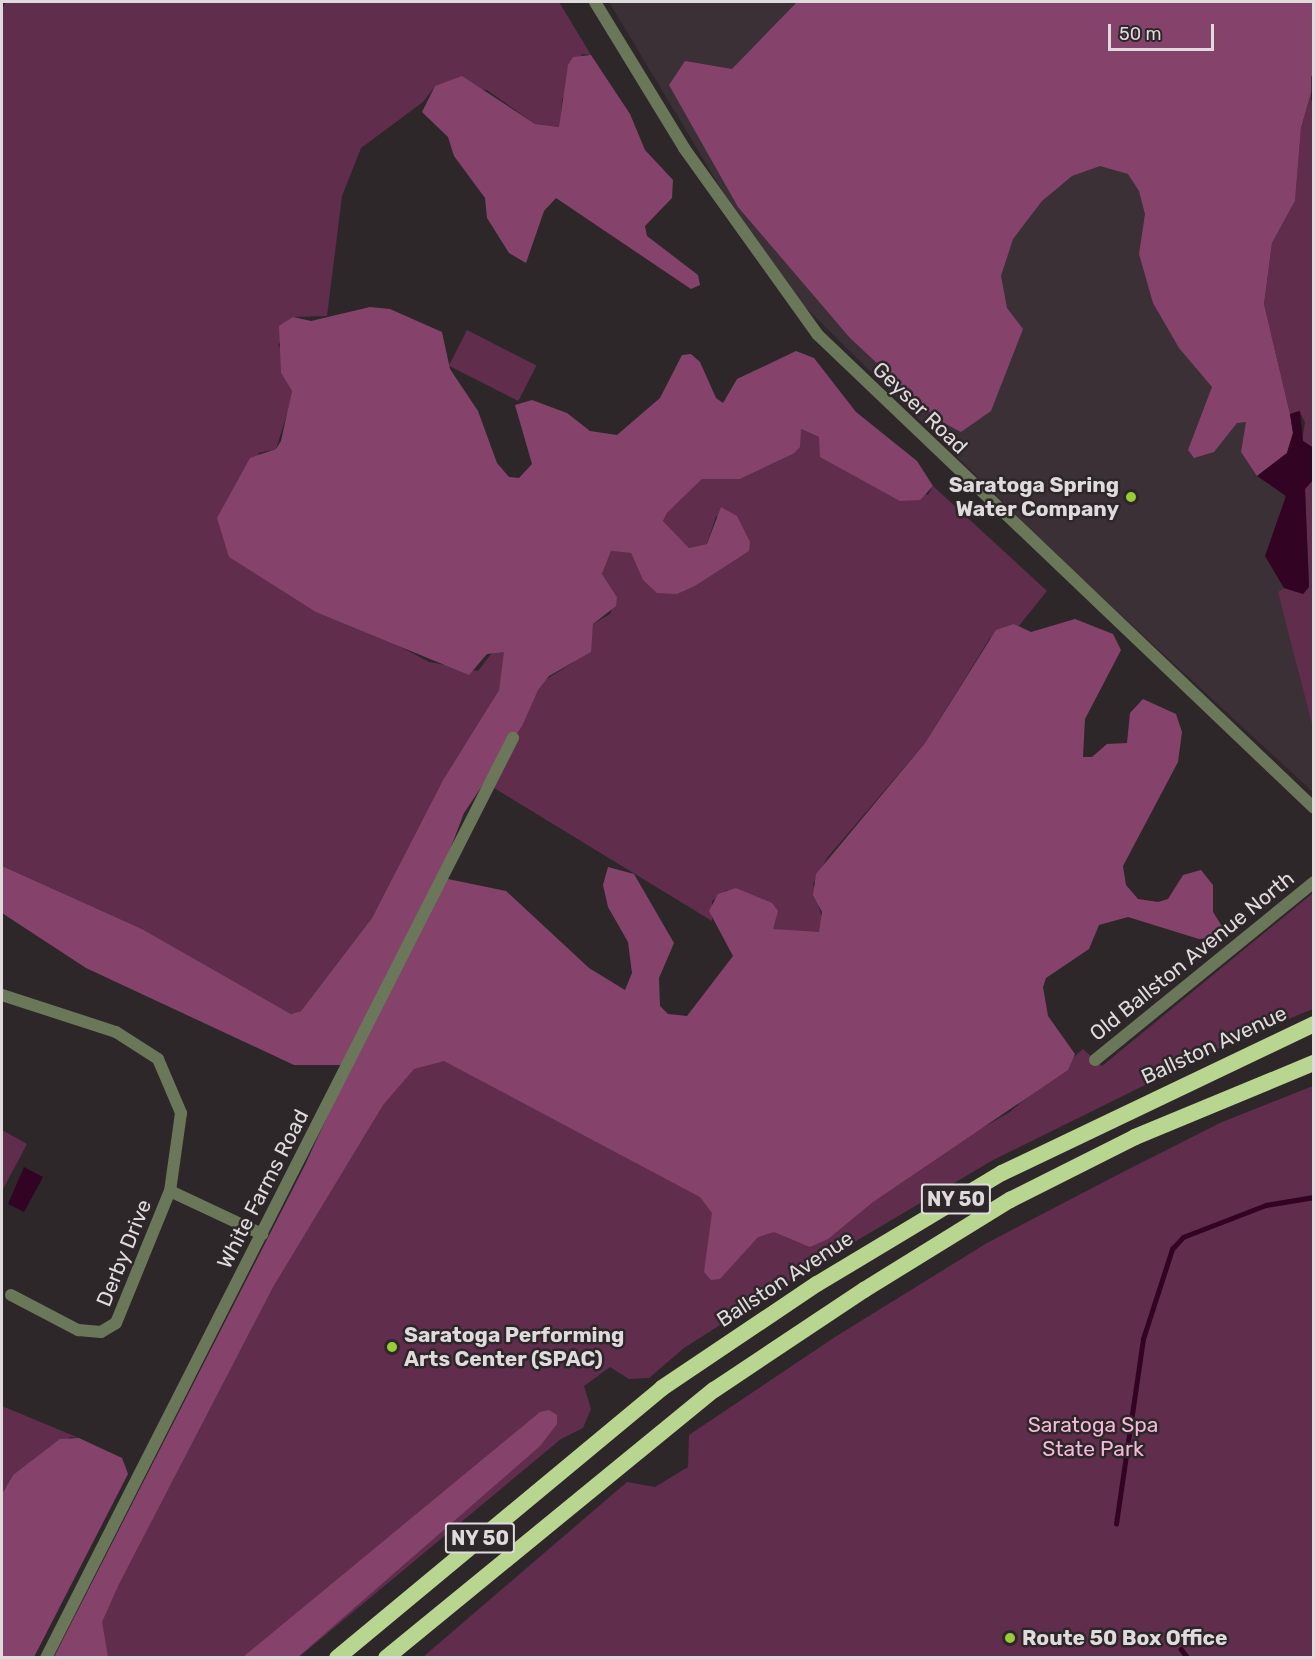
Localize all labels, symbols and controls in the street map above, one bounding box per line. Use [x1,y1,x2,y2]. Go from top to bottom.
scale bar [1111,12,1218,50]
text: 50 m [1119,23,1162,45]
street label: Geyser Road [867,356,973,460]
place label: Saratoga Spring Water Company [949,472,1119,522]
marker: Saratoga Spring Water Company [1124,490,1138,504]
street label: Old Ballston Avenue North [1085,866,1299,1046]
street label: Ballston Avenue [1137,1000,1291,1090]
street label: White Farms Road [212,1105,314,1273]
road number: NY 50 [920,1182,992,1216]
street label: Derby Drive [91,1196,157,1310]
street label: Ballston Avenue [712,1225,858,1333]
place label: Saratoga Performing Arts Center (SPAC) [404,1322,624,1372]
marker: Saratoga Performing Arts Center (SPAC) [385,1340,399,1354]
park label: Saratoga Spa State Park [1028,1412,1158,1462]
road number: NY 50 [444,1521,516,1555]
place label: Route 50 Box Office [1022,1625,1227,1651]
marker: Route 50 Box Office [1003,1631,1017,1645]

